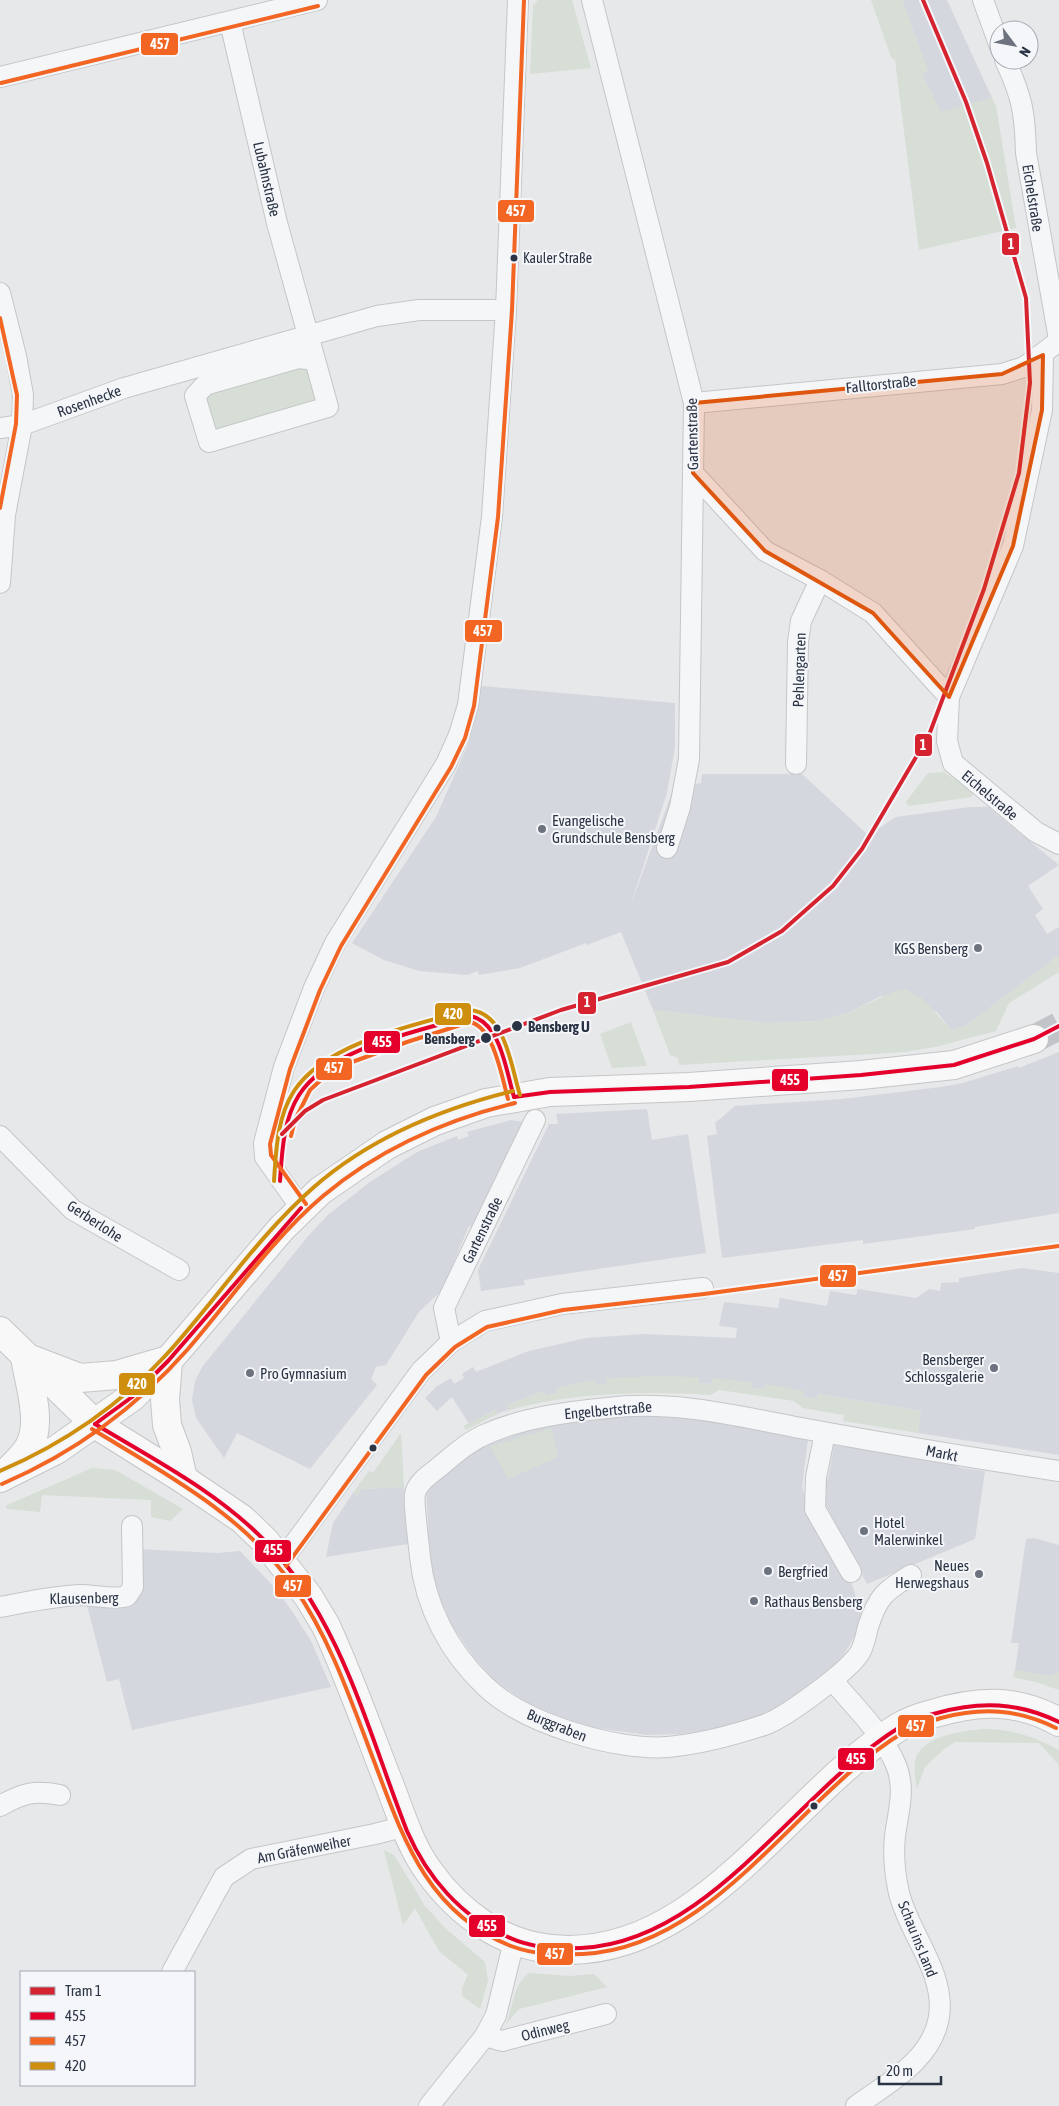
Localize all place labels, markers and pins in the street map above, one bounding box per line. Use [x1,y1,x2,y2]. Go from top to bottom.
place label: Kauler Straße [523,250,592,266]
marker: Kauler Straße [509,253,519,263]
place label: Evangelische Grundschule Bensberg [552,812,675,846]
marker: Evangelische Grundschule Bensberg [536,823,548,835]
place label: KGS Bensberg [894,940,969,957]
marker: KGS Bensberg [972,942,984,954]
place label: Bensberg U [528,1018,590,1035]
marker: Bensberg U [510,1019,524,1033]
unlabelled marker [492,1023,502,1033]
place label: Bensberg [424,1030,476,1047]
marker: Bensberg [479,1031,493,1045]
place label: Bensberger Schlossgalerie [905,1351,985,1385]
marker: Bensberger Schlossgalerie [988,1362,1000,1374]
place label: Pro Gymnasium [260,1365,347,1382]
marker: Pro Gymnasium [244,1367,256,1379]
unlabelled marker [368,1443,378,1453]
place label: Hotel Malerwinkel [874,1514,943,1548]
marker: Hotel Malerwinkel [858,1525,870,1537]
place label: Neues Herwegshaus [895,1557,969,1591]
place label: Bergfried [778,1563,828,1580]
marker: Bergfried [762,1565,774,1577]
marker: Neues Herwegshaus [973,1568,985,1580]
place label: Rathaus Bensberg [764,1593,863,1610]
marker: Rathaus Bensberg [748,1595,760,1607]
unlabelled marker [809,1801,819,1811]

